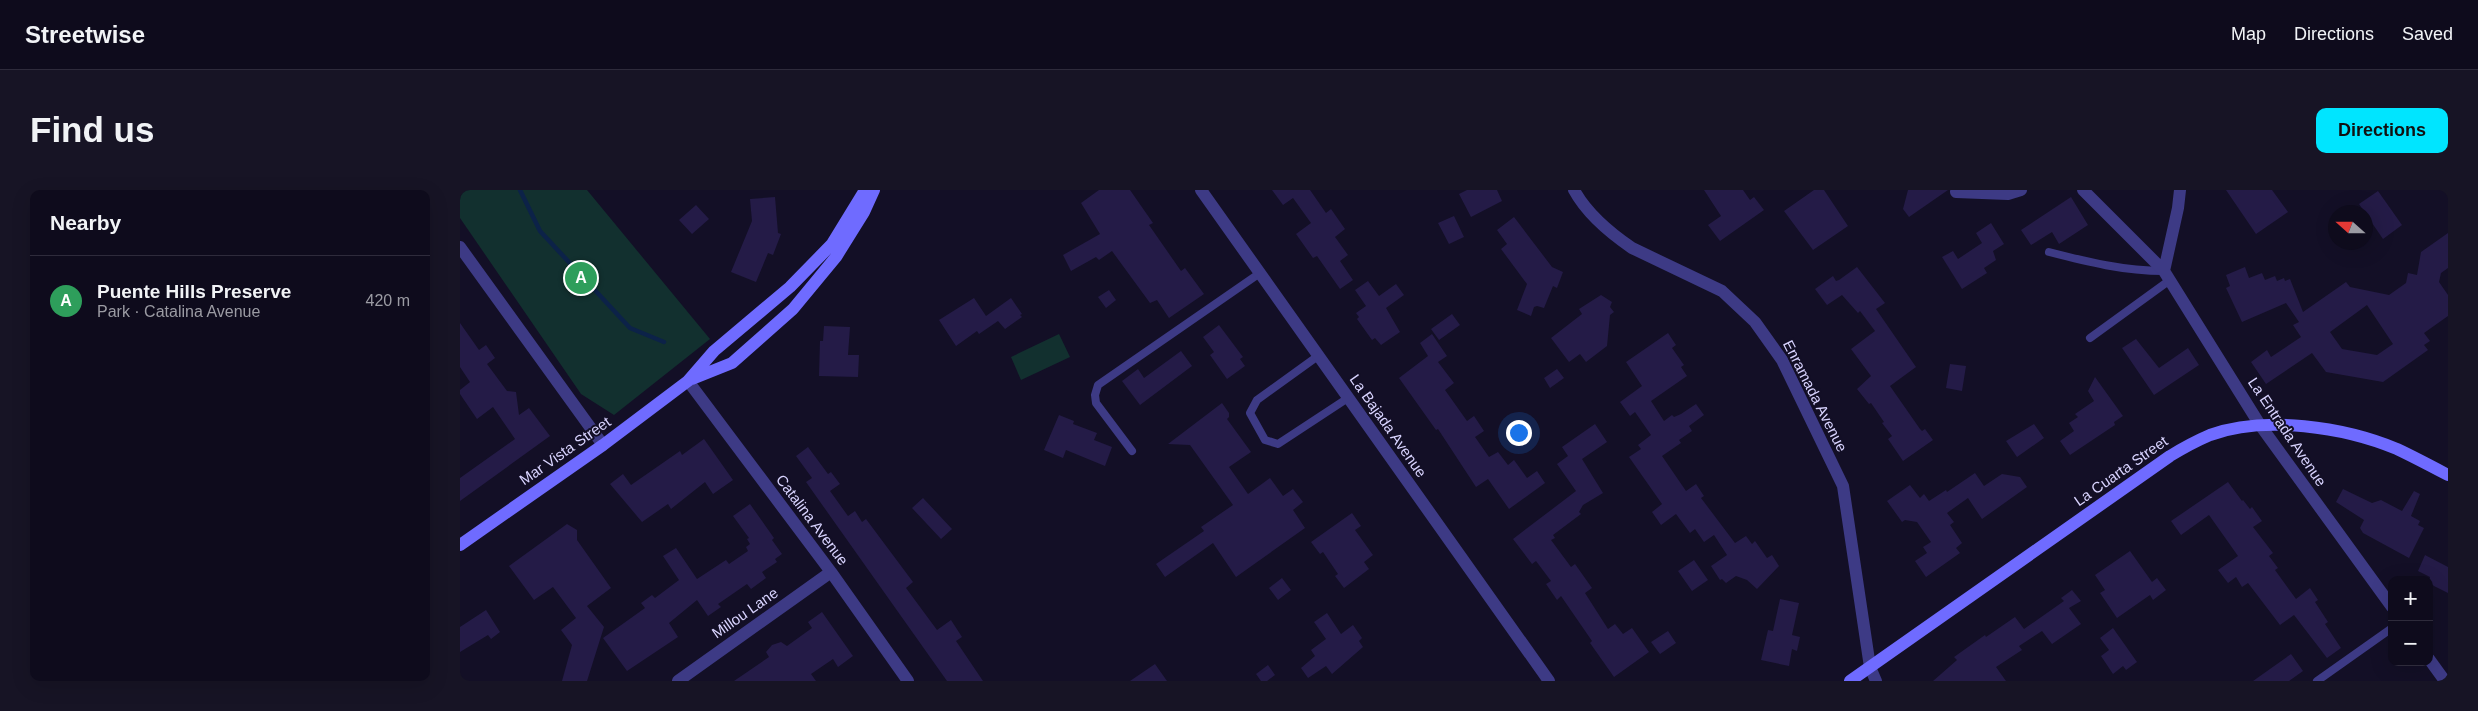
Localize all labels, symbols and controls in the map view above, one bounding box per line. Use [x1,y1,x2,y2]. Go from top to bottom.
text: Streetwise [25,21,145,48]
text: Map [2231,24,2266,44]
text: Directions [2294,24,2374,44]
text: Saved [2402,24,2453,44]
button: Directions [2316,108,2448,153]
text: Find us [30,110,154,149]
north arrow [2328,205,2373,250]
text: Nearby [50,211,121,234]
pin: A [565,259,597,297]
text: Puente Hills Preserve [97,281,291,302]
text: A [60,292,72,309]
text: 420 m [366,292,410,309]
text: Park · Catalina Avenue [97,303,260,320]
street label: Enramada Avenue [1780,337,1851,454]
street label: La Bajada Avenue [1347,371,1430,480]
street label: La Entrada Avenue [2245,374,2330,489]
street label: Mar Vista Street [516,412,614,488]
your location [1506,420,1532,446]
street label: La Cuarta Street [2071,432,2171,509]
street label: Catalina Avenue [773,471,852,568]
map controls [2388,576,2433,666]
button: + [2388,576,2433,621]
street label: Millou Lane [708,584,781,642]
button: − [2388,621,2433,666]

